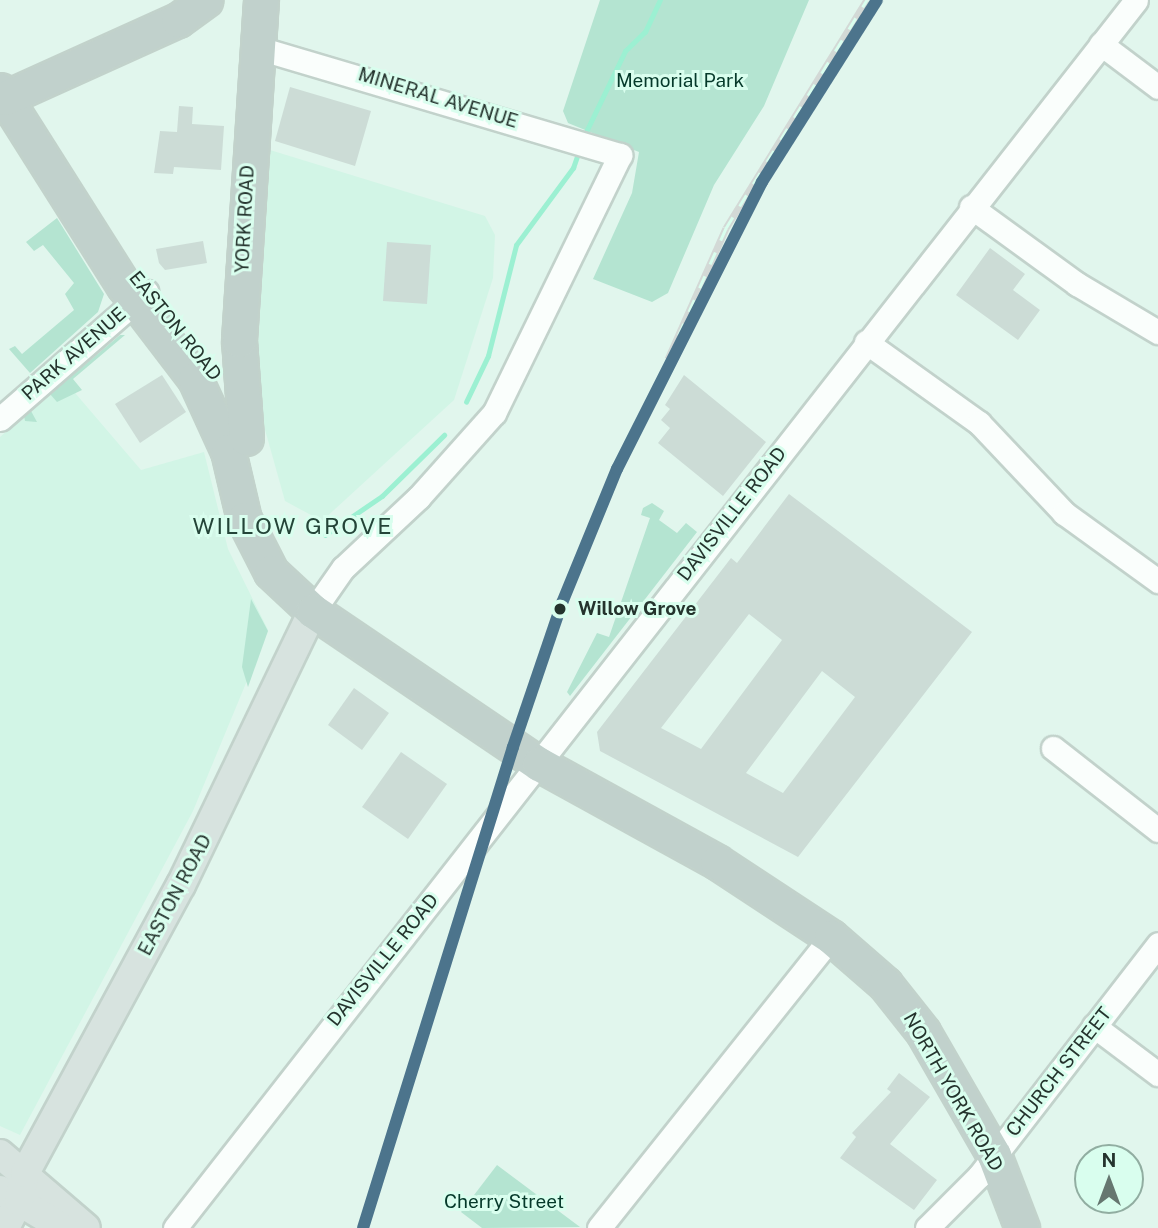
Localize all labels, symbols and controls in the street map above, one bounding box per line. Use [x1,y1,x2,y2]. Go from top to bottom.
street label: MINERAL AVENUE [355,63,521,133]
park label: Memorial Park [616,70,744,92]
street label: YORK ROAD [231,164,259,274]
street label: EASTON ROAD [124,267,226,385]
street label: PARK AVENUE [17,303,131,405]
street label: DAVISVILLE ROAD [673,443,791,585]
district label: WILLOW GROVE [194,512,392,540]
marker: Willow Grove [548,597,572,621]
place label: Willow Grove [578,598,697,620]
street label: EASTON ROAD [133,831,217,959]
street label: DAVISVILLE ROAD [323,889,443,1031]
street label: CHURCH STREET [1001,1003,1117,1141]
street label: NORTH YORK ROAD [898,1009,1008,1175]
north arrow [1074,1144,1144,1214]
text: N [1102,1149,1116,1171]
park label: Cherry Street [444,1191,564,1213]

